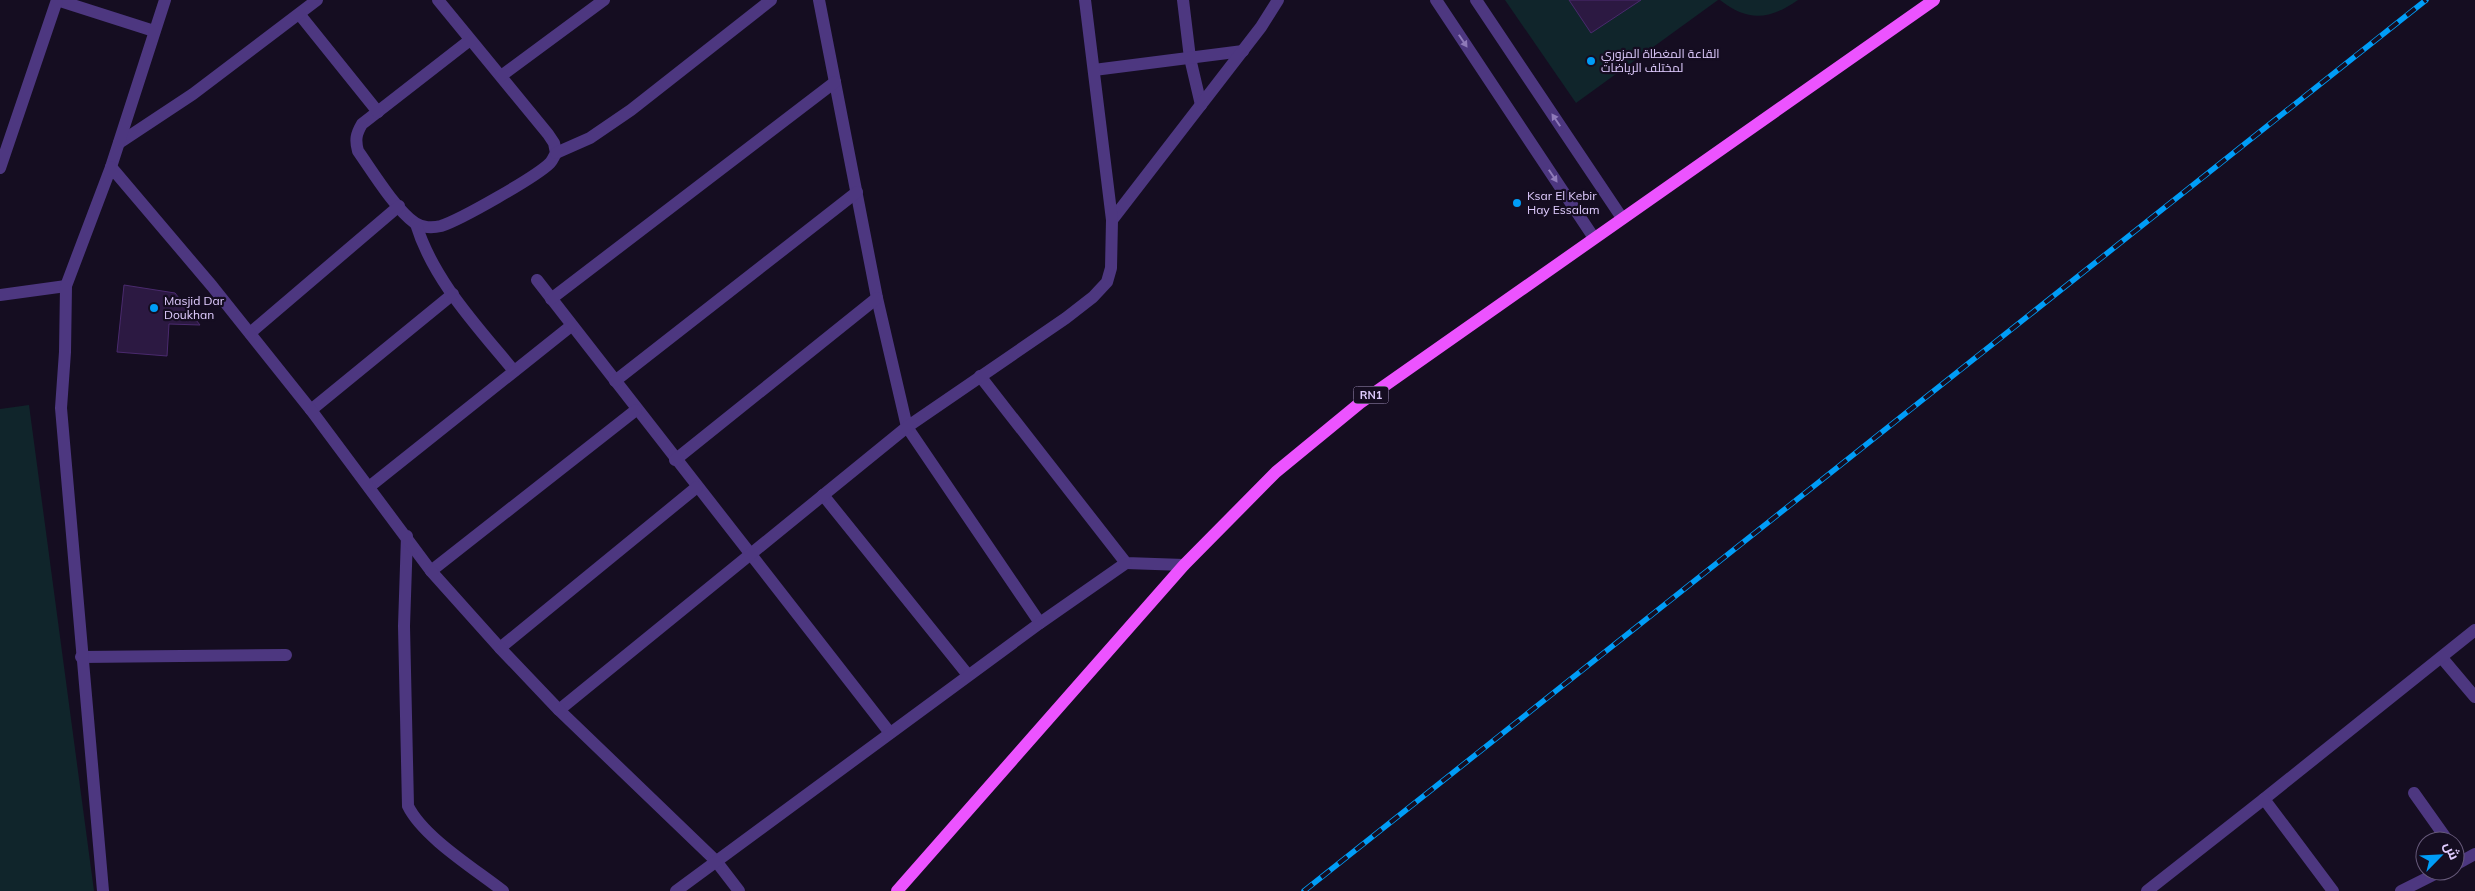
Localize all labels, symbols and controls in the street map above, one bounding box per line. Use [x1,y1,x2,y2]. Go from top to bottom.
one-way arrow [1458,34,1468,47]
place label: القاعة المغطاة المزوري لمختلف الرياضات [1601,46,1720,75]
marker: القاعة المغطاة المزوري لمختلف الرياضات [1585,55,1597,67]
one-way arrow [1551,113,1561,126]
one-way arrow [1548,169,1558,182]
place label: Ksar El Kebir Hay Essalam [1527,188,1600,217]
marker: Ksar El Kebir Hay Essalam [1511,197,1523,209]
place label: Masjid Dar Doukhan [164,293,225,322]
marker: Masjid Dar Doukhan [148,302,160,314]
road number: RN1 [1354,386,1388,404]
north arrow [2415,831,2465,881]
text: ش [2440,839,2464,863]

